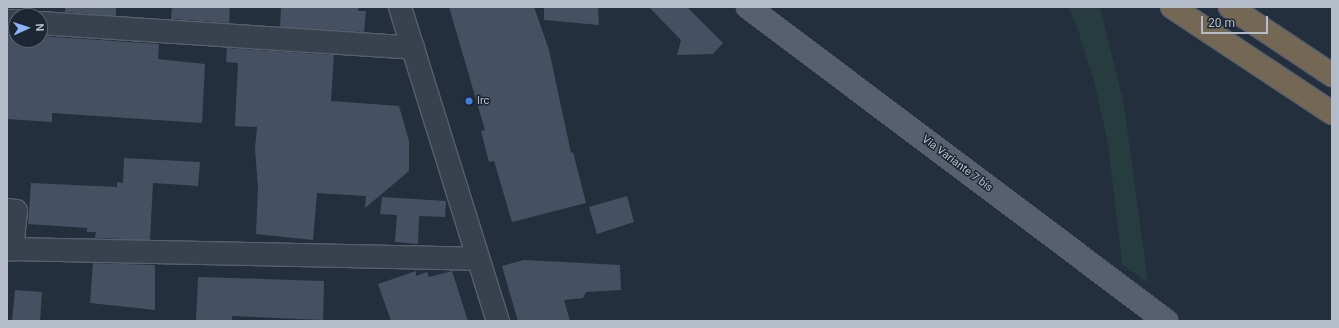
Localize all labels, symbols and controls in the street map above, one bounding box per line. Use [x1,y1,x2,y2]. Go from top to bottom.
north arrow [8,8,48,48]
scale bar [1203,8,1270,34]
text: 20 m [1208,16,1235,30]
text: N [33,23,46,32]
place label: Irc [477,94,489,108]
marker: Irc [464,96,474,106]
street label: Via Variante 7 bis [919,133,995,195]

